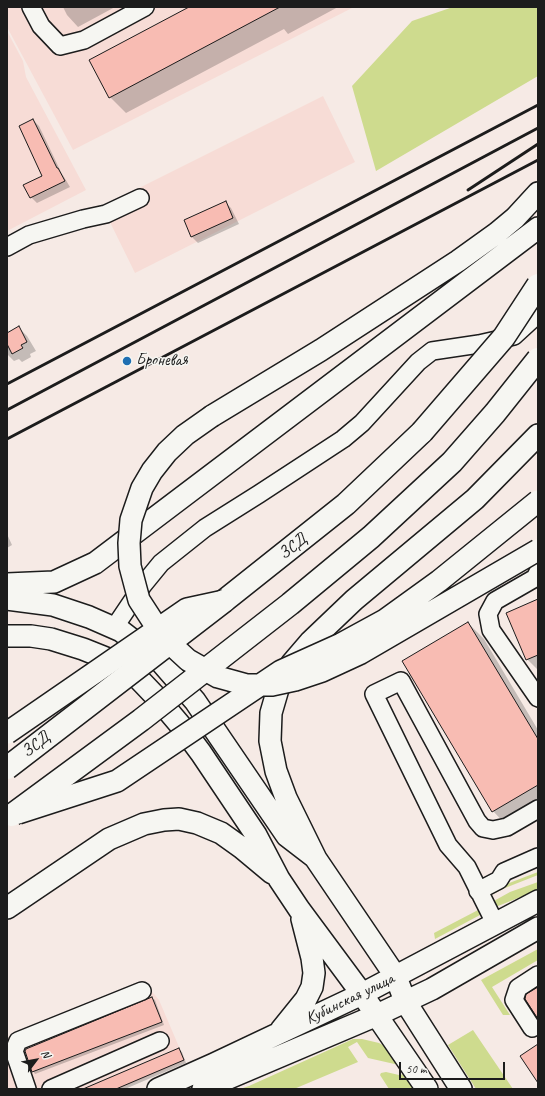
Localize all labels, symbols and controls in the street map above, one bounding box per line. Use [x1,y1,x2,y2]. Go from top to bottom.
place label: Броневая [136,351,188,371]
marker: Броневая [121,355,133,367]
street label: ЗСД [275,530,311,564]
street label: ЗСД [18,728,54,762]
street label: Кубинская улица [302,969,398,1029]
north arrow [16,1040,56,1080]
text: N [38,1047,54,1060]
scale bar [401,1054,507,1080]
text: 50 m [406,1061,426,1077]

